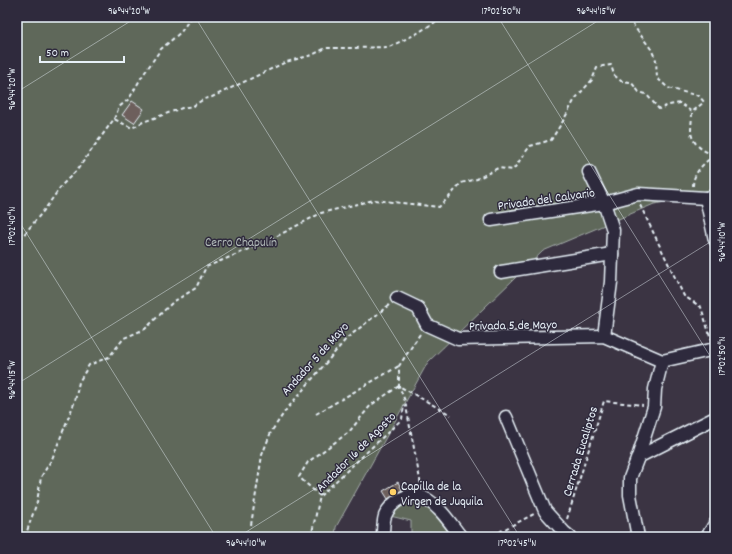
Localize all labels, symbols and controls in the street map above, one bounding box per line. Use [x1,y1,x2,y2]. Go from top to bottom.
text: 96°44'20"W [108,5,150,19]
text: 17°02'50"N [481,5,521,19]
text: 96°44'15"W [576,5,616,19]
scale bar [40,38,124,64]
text: 50 m [46,45,69,62]
text: 96°44'20"W [6,68,20,110]
street label: Privada del Calvario [497,184,596,217]
text: 17°02'40"N [6,206,20,246]
text: 96°44'10"W [716,222,730,262]
park label: Cerro Chapulín [205,234,277,253]
street label: Privada 5 de Mayo [469,316,558,337]
street label: Andador 5 de Mayo [278,318,354,401]
text: 17°02'50"N [716,336,730,376]
text: 96°44'15"W [6,360,20,400]
street label: Cerrada Eucaliptos [559,404,604,499]
street label: Andador 16 de Agosto [312,408,401,497]
place label: Capilla de la Virgen de Juquila [401,478,484,512]
marker: Capilla de la Virgen de Juquila [388,487,398,497]
text: 96°44'10"W [226,537,266,551]
text: 17°02'45"N [498,537,536,551]

